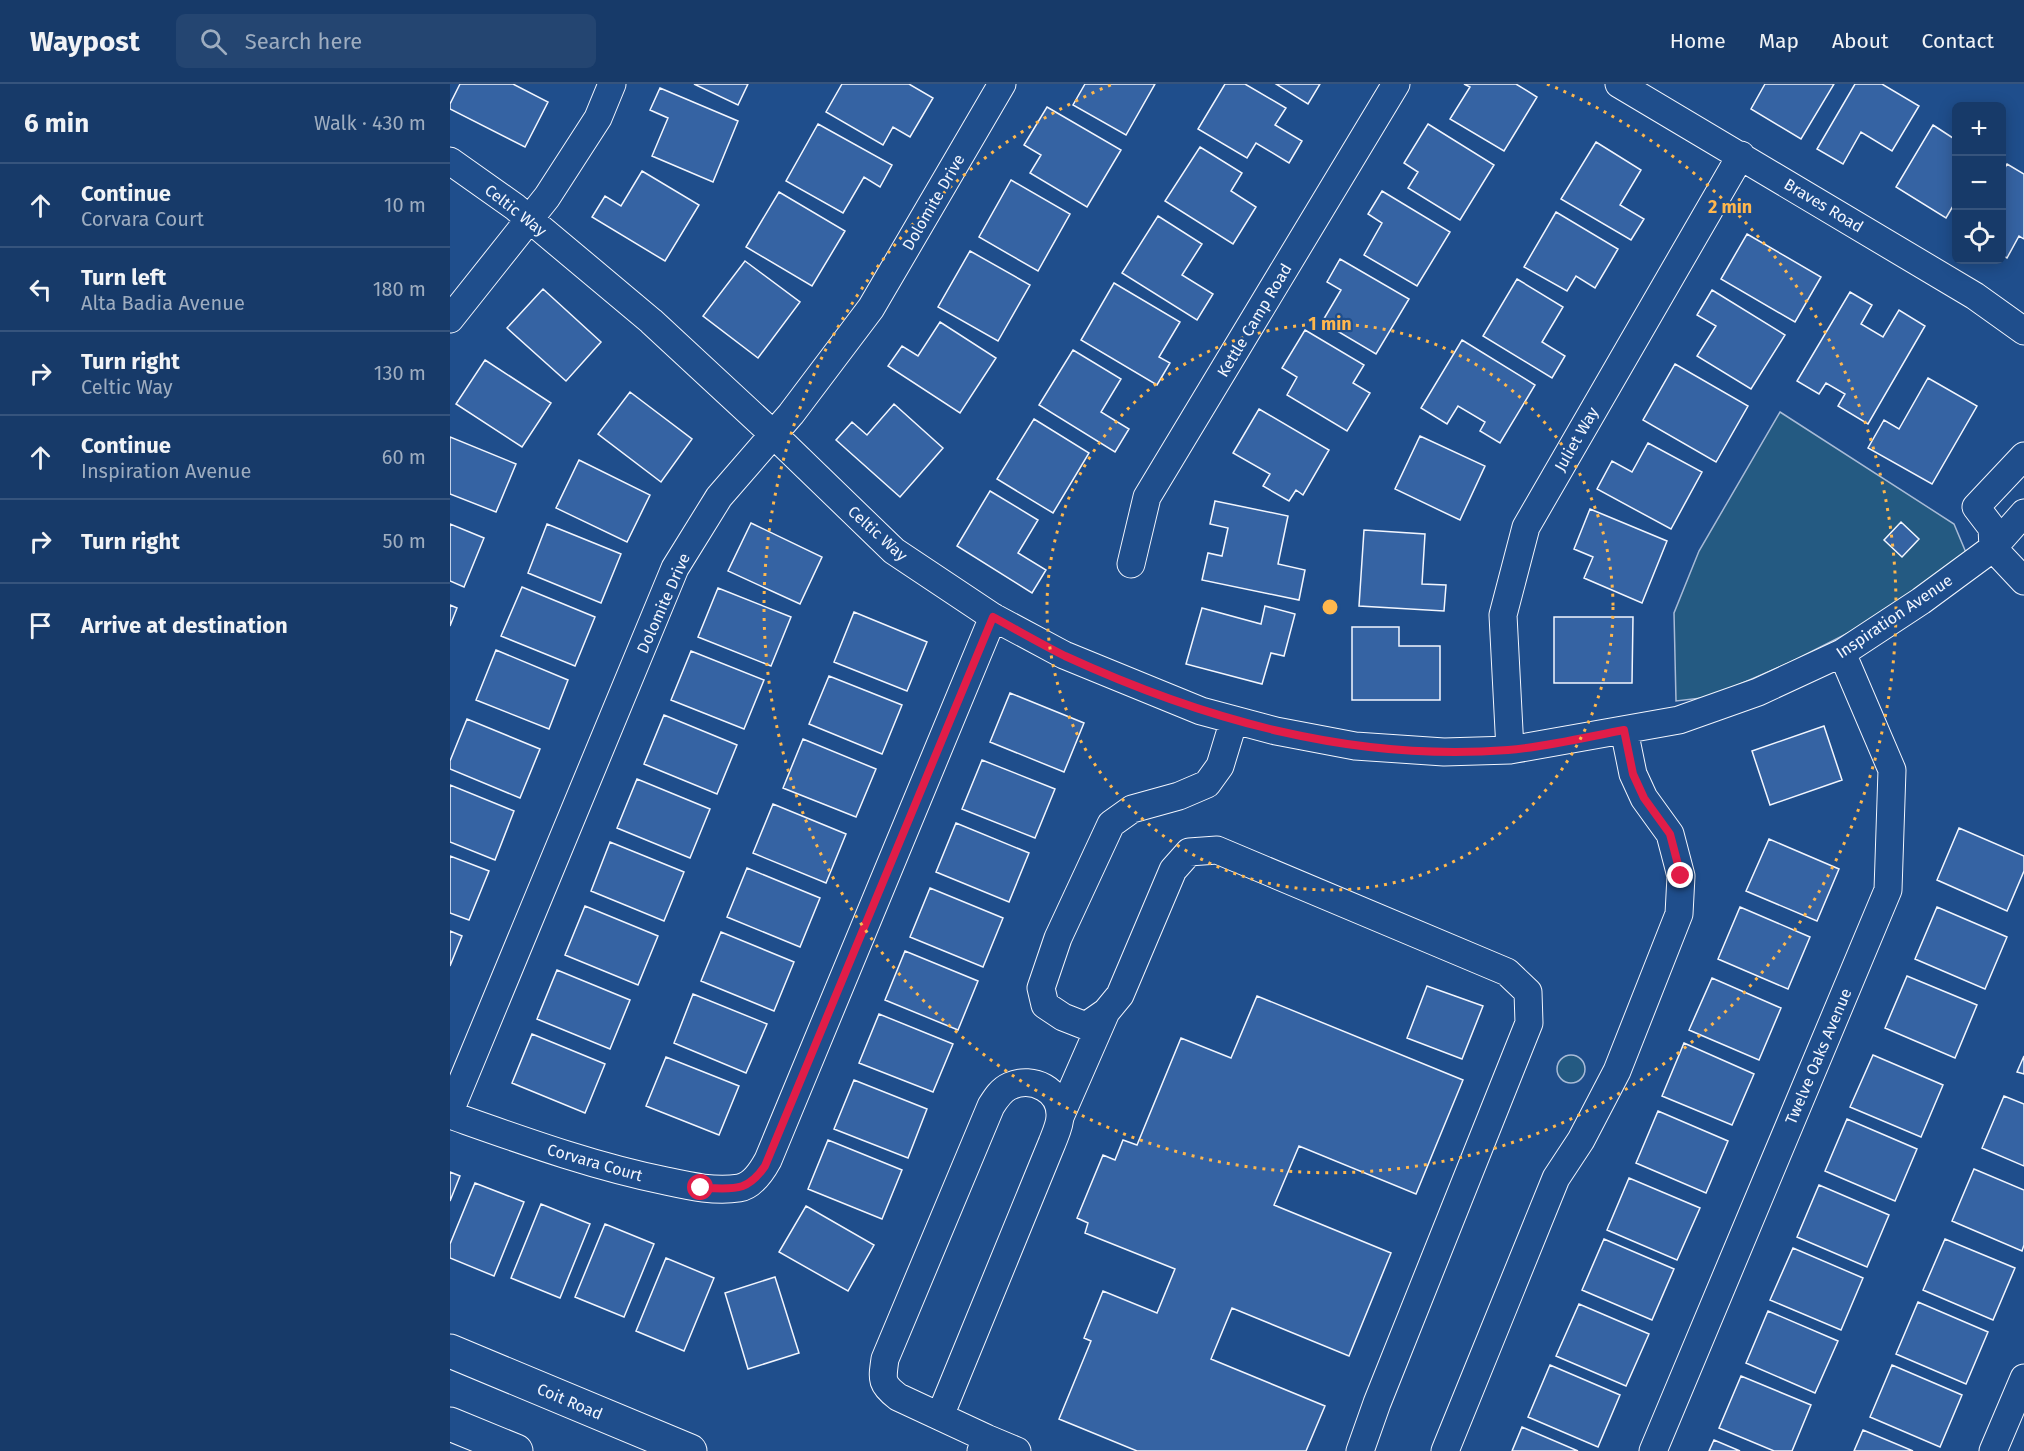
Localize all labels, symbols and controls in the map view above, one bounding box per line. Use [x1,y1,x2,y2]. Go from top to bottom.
search box [176,14,596,68]
text: Waypost [30,25,140,58]
icon: search [197,25,230,58]
text: Search here [245,28,362,55]
text: Home [1670,28,1726,54]
text: Map [1759,28,1799,54]
text: About [1832,28,1889,54]
text: Contact [1922,28,1994,54]
map controls [1952,102,2006,264]
button: + [1952,102,2006,156]
text: 6 min [24,108,89,139]
text: Walk · 430 m [314,111,426,135]
street label: Dolomite Drive [898,151,969,254]
button: − [1952,156,2006,210]
street label: Braves Road [1781,174,1867,236]
text: Continue [81,180,171,207]
street label: Celtic Way [481,180,551,241]
icon: ahead [24,189,57,222]
text: 10 m [384,193,426,217]
text: 2 min [1708,196,1752,218]
text: Corvara Court [81,207,204,231]
button: locate [1952,210,2006,264]
street label: Kettle Camp Road [1213,260,1296,380]
text: Turn left [81,264,166,291]
icon: left [24,273,57,306]
text: 180 m [373,277,426,301]
text: Alta Badia Avenue [81,291,245,315]
text: 1 min [1308,313,1352,335]
text: Turn right [81,348,180,375]
icon: right [24,357,57,390]
text: 130 m [374,361,426,385]
text: Celtic Way [81,375,173,399]
street label: Juliet Way [1550,404,1603,475]
text: Continue [81,432,171,459]
icon: ahead [24,441,57,474]
text: 60 m [382,445,426,469]
text: Inspiration Avenue [81,459,251,483]
street label: Celtic Way [844,502,911,565]
icon: right [24,525,57,558]
text: Turn right [81,528,180,555]
text: 50 m [382,529,426,553]
street label: Dolomite Drive [633,550,694,656]
street label: Inspiration Avenue [1832,570,1956,662]
centre of rings [1320,597,1340,617]
icon: arrive [24,609,57,642]
text: Arrive at destination [81,612,288,639]
route end [1667,862,1693,888]
street label: Twelve Oaks Avenue [1781,985,1856,1127]
street label: Corvara Court [545,1140,645,1185]
route start [687,1174,713,1200]
street label: Coit Road [534,1379,605,1424]

